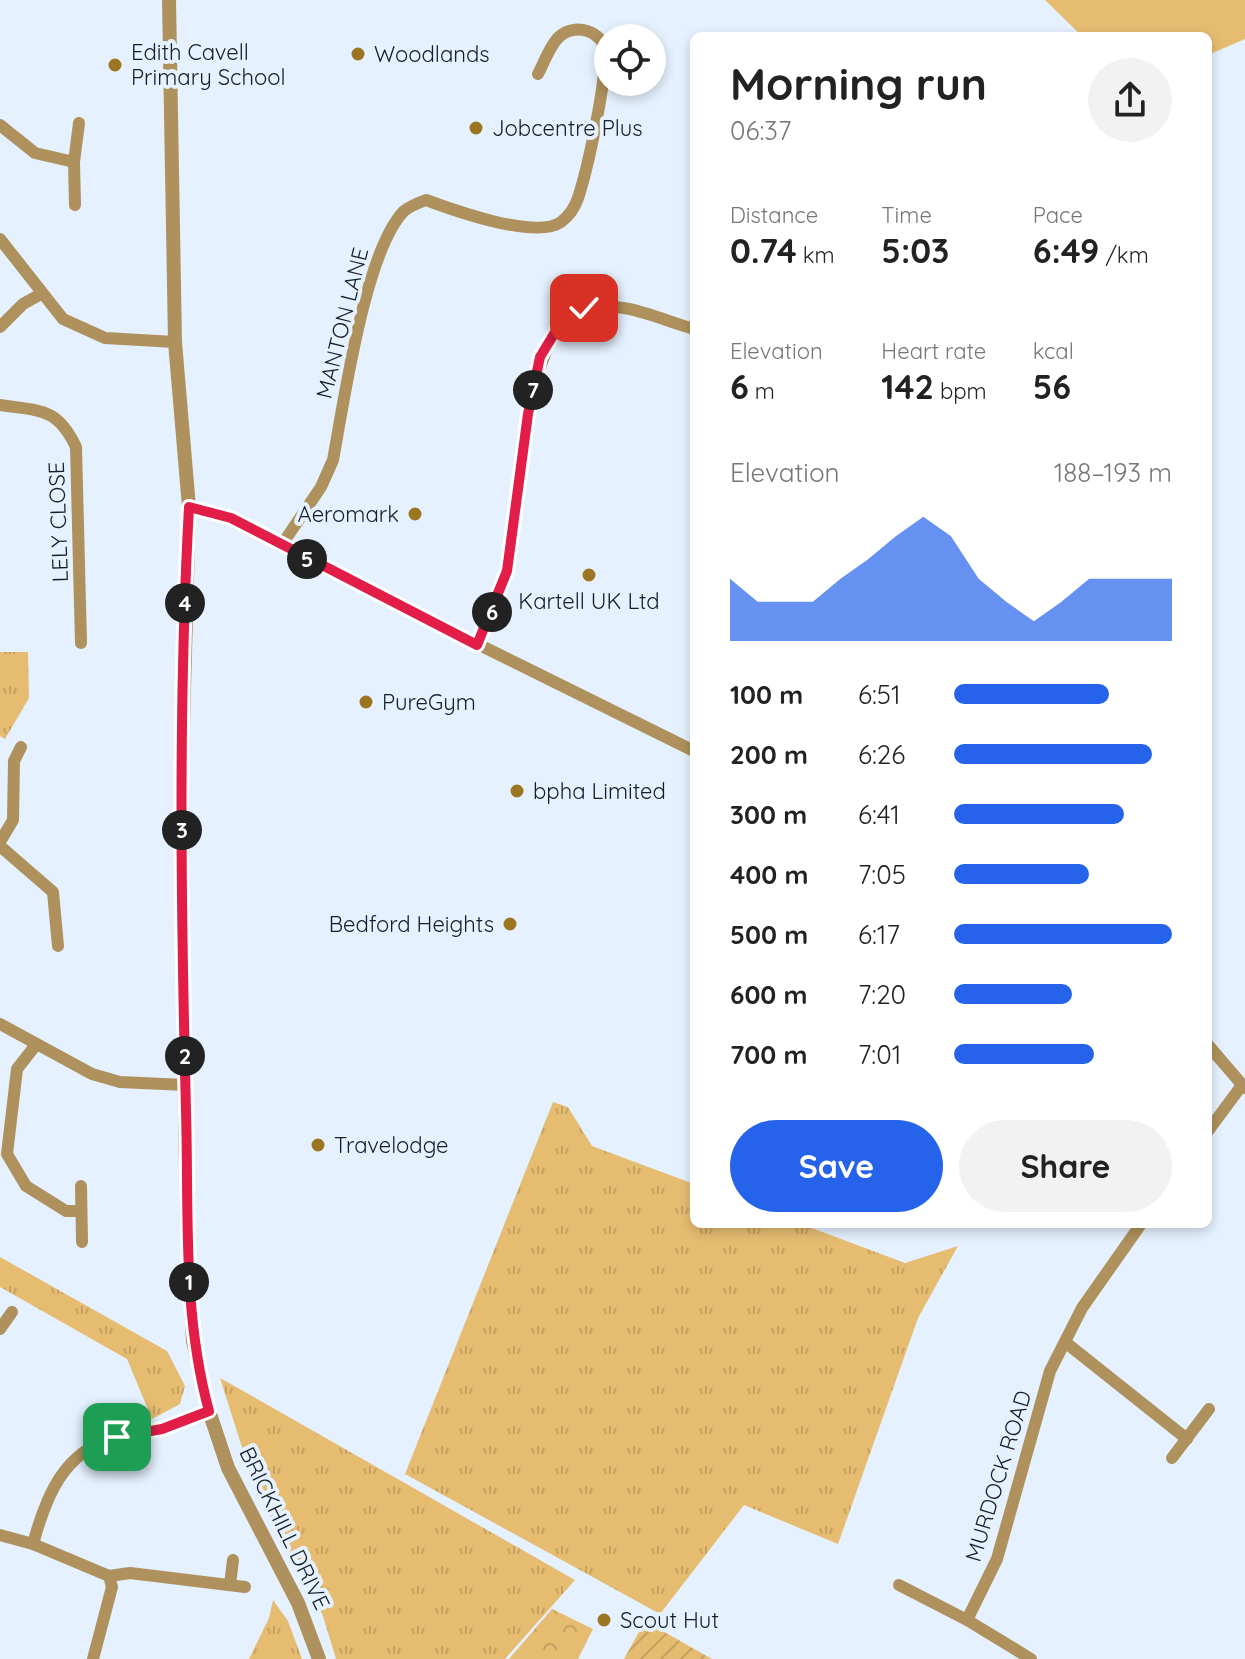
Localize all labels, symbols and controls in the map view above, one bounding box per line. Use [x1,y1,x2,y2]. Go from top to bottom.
map controls [594,24,666,96]
button: locate [594,24,666,96]
place label: Edith Cavell Primary School [131,38,286,91]
place label: Woodlands [374,40,490,68]
marker: Woodlands [349,45,367,63]
marker: Edith Cavell Primary School [106,56,124,74]
text: Morning run [730,56,987,111]
button: share [1088,58,1172,142]
place label: Jobcentre Plus [492,114,643,142]
text: 06:37 [730,114,791,147]
marker: Jobcentre Plus [467,119,485,137]
text: Distance [730,201,818,229]
text: Time [881,201,932,229]
text: Pace [1033,201,1083,229]
text: 0.74 [730,229,797,272]
text: 5:03 [881,229,949,272]
text: 6:49 [1033,229,1099,272]
text: km [797,241,834,269]
text: /km [1099,241,1149,269]
street label: MANTON LANE [310,245,374,401]
pin [550,274,618,342]
icon: check [562,286,606,330]
text: Elevation [730,337,823,365]
text: Heart rate [881,337,986,365]
text: kcal [1033,337,1074,365]
text: 6 [730,365,749,408]
text: 142 [881,365,934,408]
text: 56 [1033,365,1071,408]
pin: 7 [513,370,553,410]
text: 7 [527,376,539,404]
text: m [749,377,775,405]
text: bpm [934,377,987,405]
text: Elevation [730,456,840,489]
text: 188–193 m [1054,456,1172,489]
street label: LELY CLOSE [42,461,74,583]
place label: Aeromark [297,500,399,528]
marker: Aeromark [406,505,424,523]
pin: 5 [287,539,327,579]
text: 5 [301,545,313,573]
marker: Kartell UK Ltd [580,566,598,584]
pin: 4 [165,583,205,623]
place label: Kartell UK Ltd [518,587,660,615]
text: 4 [179,589,191,617]
pin: 6 [472,592,512,632]
text: 6 [486,598,498,626]
text: 100 m [730,678,803,711]
text: 6:51 [858,678,901,711]
place label: PureGym [382,688,476,716]
marker: PureGym [357,693,375,711]
text: 200 m [730,738,808,771]
text: 6:26 [858,738,905,771]
place label: bpha Limited [533,777,666,805]
marker: bpha Limited [508,782,526,800]
text: 300 m [730,798,807,831]
text: 6:41 [858,798,900,831]
pin: 3 [162,810,202,850]
text: 3 [176,816,188,844]
text: 400 m [730,858,808,891]
text: 7:05 [858,858,906,891]
place label: Bedford Heights [329,910,494,938]
marker: Bedford Heights [501,915,519,933]
text: 500 m [730,918,808,951]
text: 6:17 [858,918,900,951]
text: 600 m [730,978,808,1011]
text: 7:20 [858,978,906,1011]
pin: 2 [165,1036,205,1076]
text: 700 m [730,1038,807,1071]
text: 7:01 [858,1038,901,1071]
text: 2 [179,1042,191,1070]
button: Save [730,1120,943,1212]
button: Share [959,1120,1172,1212]
place label: Travelodge [334,1131,448,1159]
marker: Travelodge [309,1136,327,1154]
pin: 1 [169,1262,209,1302]
text: 1 [185,1268,193,1296]
street label: MURDOCK ROAD [959,1387,1037,1565]
pin [83,1403,151,1471]
icon: arrive [95,1415,139,1459]
street label: BRICKHILL DRIVE [233,1442,337,1614]
place label: Scout Hut [620,1606,719,1634]
marker: Scout Hut [595,1611,613,1629]

